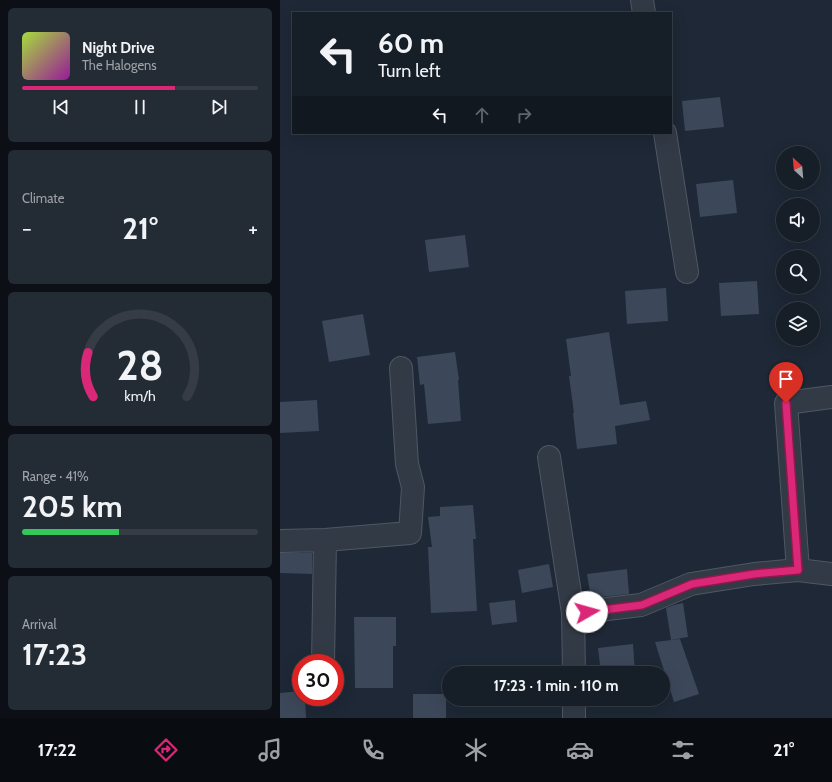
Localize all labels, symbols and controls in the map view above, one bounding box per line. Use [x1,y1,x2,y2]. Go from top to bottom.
text: 60 m [378,26,444,60]
icon: left [312,28,364,80]
text: Night Drive [82,39,155,57]
text: The Halogens [82,57,157,73]
text: Turn left [378,60,441,82]
icon: previous [50,96,72,118]
icon: pause [129,96,151,118]
icon: next [208,96,230,118]
icon: left [429,104,451,126]
icon: ahead [471,104,493,126]
icon: right [513,104,535,126]
north arrow [776,146,820,190]
map controls [776,146,820,346]
text: Climate [22,190,64,206]
button: sound [776,198,820,242]
text: 21° [122,210,158,247]
text: − [22,215,32,242]
text: + [248,215,258,242]
button: search [776,250,820,294]
button: layers [776,302,820,346]
text: 28 [116,340,164,390]
pin [769,362,803,403]
icon: arrive [775,368,797,390]
text: km/h [124,387,156,405]
text: Range · 41% [22,468,89,484]
text: 205 km [22,488,123,525]
position arrow [566,591,608,633]
text: Arrival [22,616,57,632]
text: 17:23 [22,636,87,673]
speed limit sign: 30 [292,654,344,706]
text: 17:23 · 1 min · 110 m [494,677,618,695]
icon: directions [152,736,180,764]
icon: music [256,736,284,764]
icon: phone [359,736,387,764]
icon: climate [462,736,490,764]
icon: car [566,736,594,764]
icon: filters [669,736,697,764]
text: 17:22 [38,739,77,761]
text: 21° [773,739,794,761]

